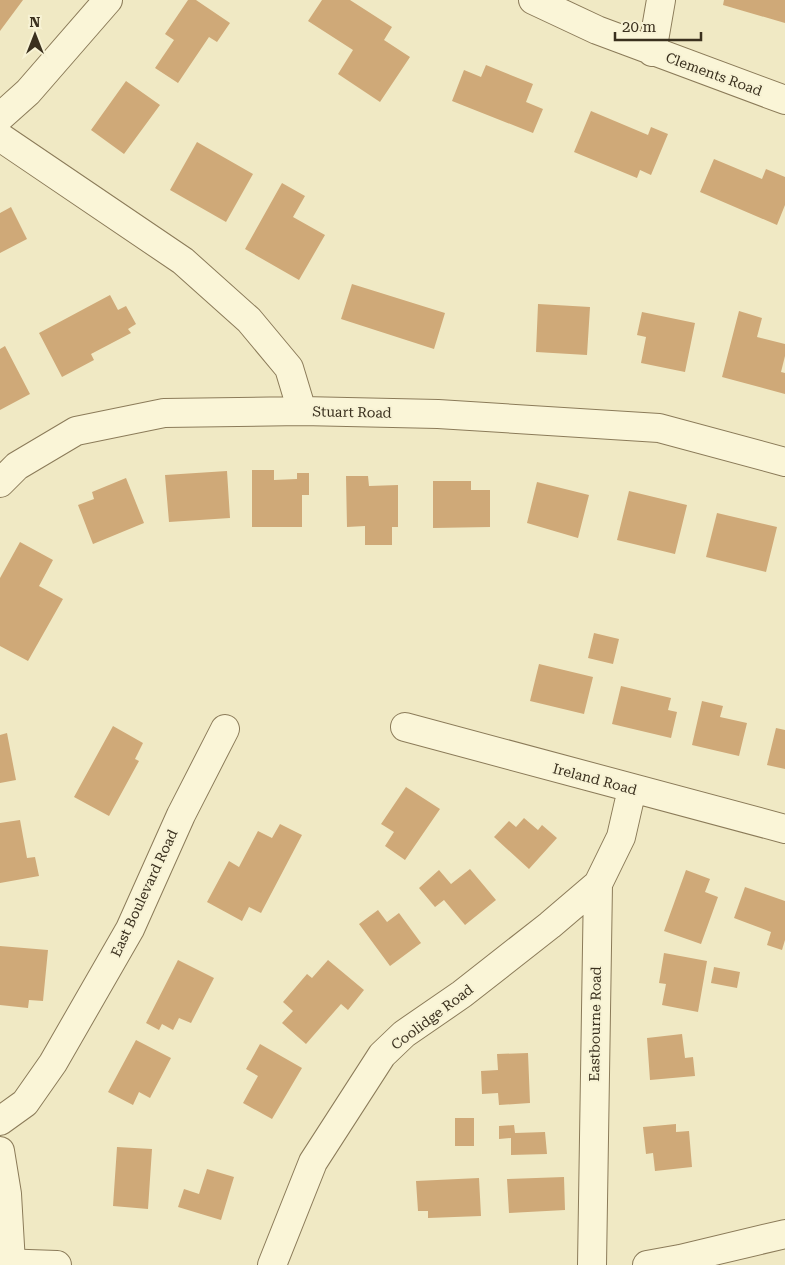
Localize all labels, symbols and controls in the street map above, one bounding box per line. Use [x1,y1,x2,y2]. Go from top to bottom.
north arrow [10,10,60,60]
scale bar [615,10,701,42]
text: N [30,14,41,30]
text: 20 m [622,18,657,36]
street label: Clements Road [664,49,764,99]
street label: Stuart Road [312,403,392,421]
street label: Ireland Road [551,760,639,798]
street label: East Boulevard Road [107,827,181,959]
street label: Eastbourne Road [586,966,604,1082]
street label: Coolidge Road [388,981,476,1053]

